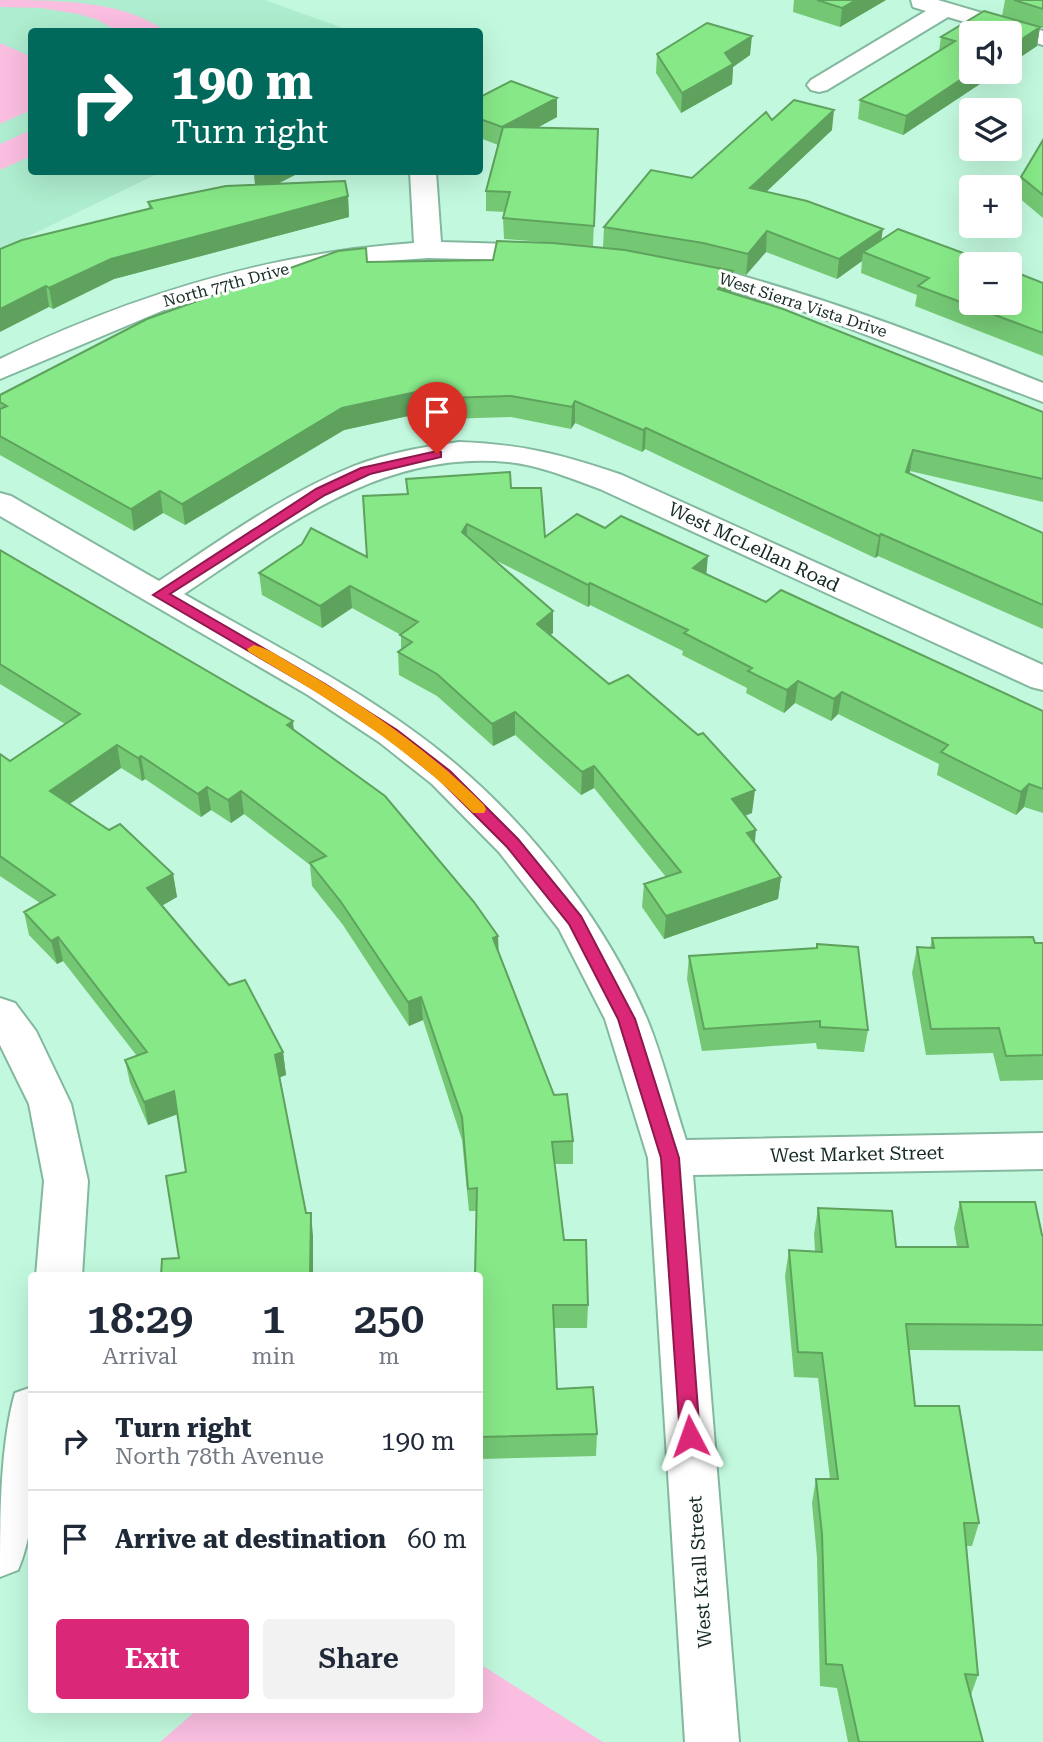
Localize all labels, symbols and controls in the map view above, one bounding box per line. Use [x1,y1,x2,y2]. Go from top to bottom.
map controls [959,21,1022,315]
button: sound [959,21,1022,84]
text: 190 m [171,54,313,111]
icon: right [56,56,147,147]
button: layers [959,98,1022,161]
text: Turn right [171,113,328,151]
button: + [959,175,1022,238]
button: − [959,252,1022,315]
street label: North 77th Drive [161,259,291,311]
street label: West Sierra Vista Drive [716,269,890,341]
pin [407,382,467,454]
icon: arrive [418,393,456,431]
street label: West McLellan Road [665,497,843,597]
street label: West Market Street [770,1141,944,1167]
text: 18:29 [87,1294,193,1343]
text: 1 [262,1294,285,1343]
text: 250 [354,1294,424,1343]
text: Arrival [103,1343,177,1370]
text: min [252,1343,295,1370]
text: m [378,1343,399,1370]
position arrow [653,1399,727,1473]
text: Turn right [115,1413,251,1443]
icon: right [56,1422,94,1460]
text: 190 m [381,1426,455,1456]
text: North 78th Avenue [115,1443,324,1470]
street label: West Krall Street [683,1495,717,1649]
icon: arrive [56,1520,94,1558]
text: Arrive at destination [115,1524,386,1554]
text: 60 m [407,1524,467,1554]
button: Exit [56,1619,249,1699]
button: Share [263,1619,455,1699]

